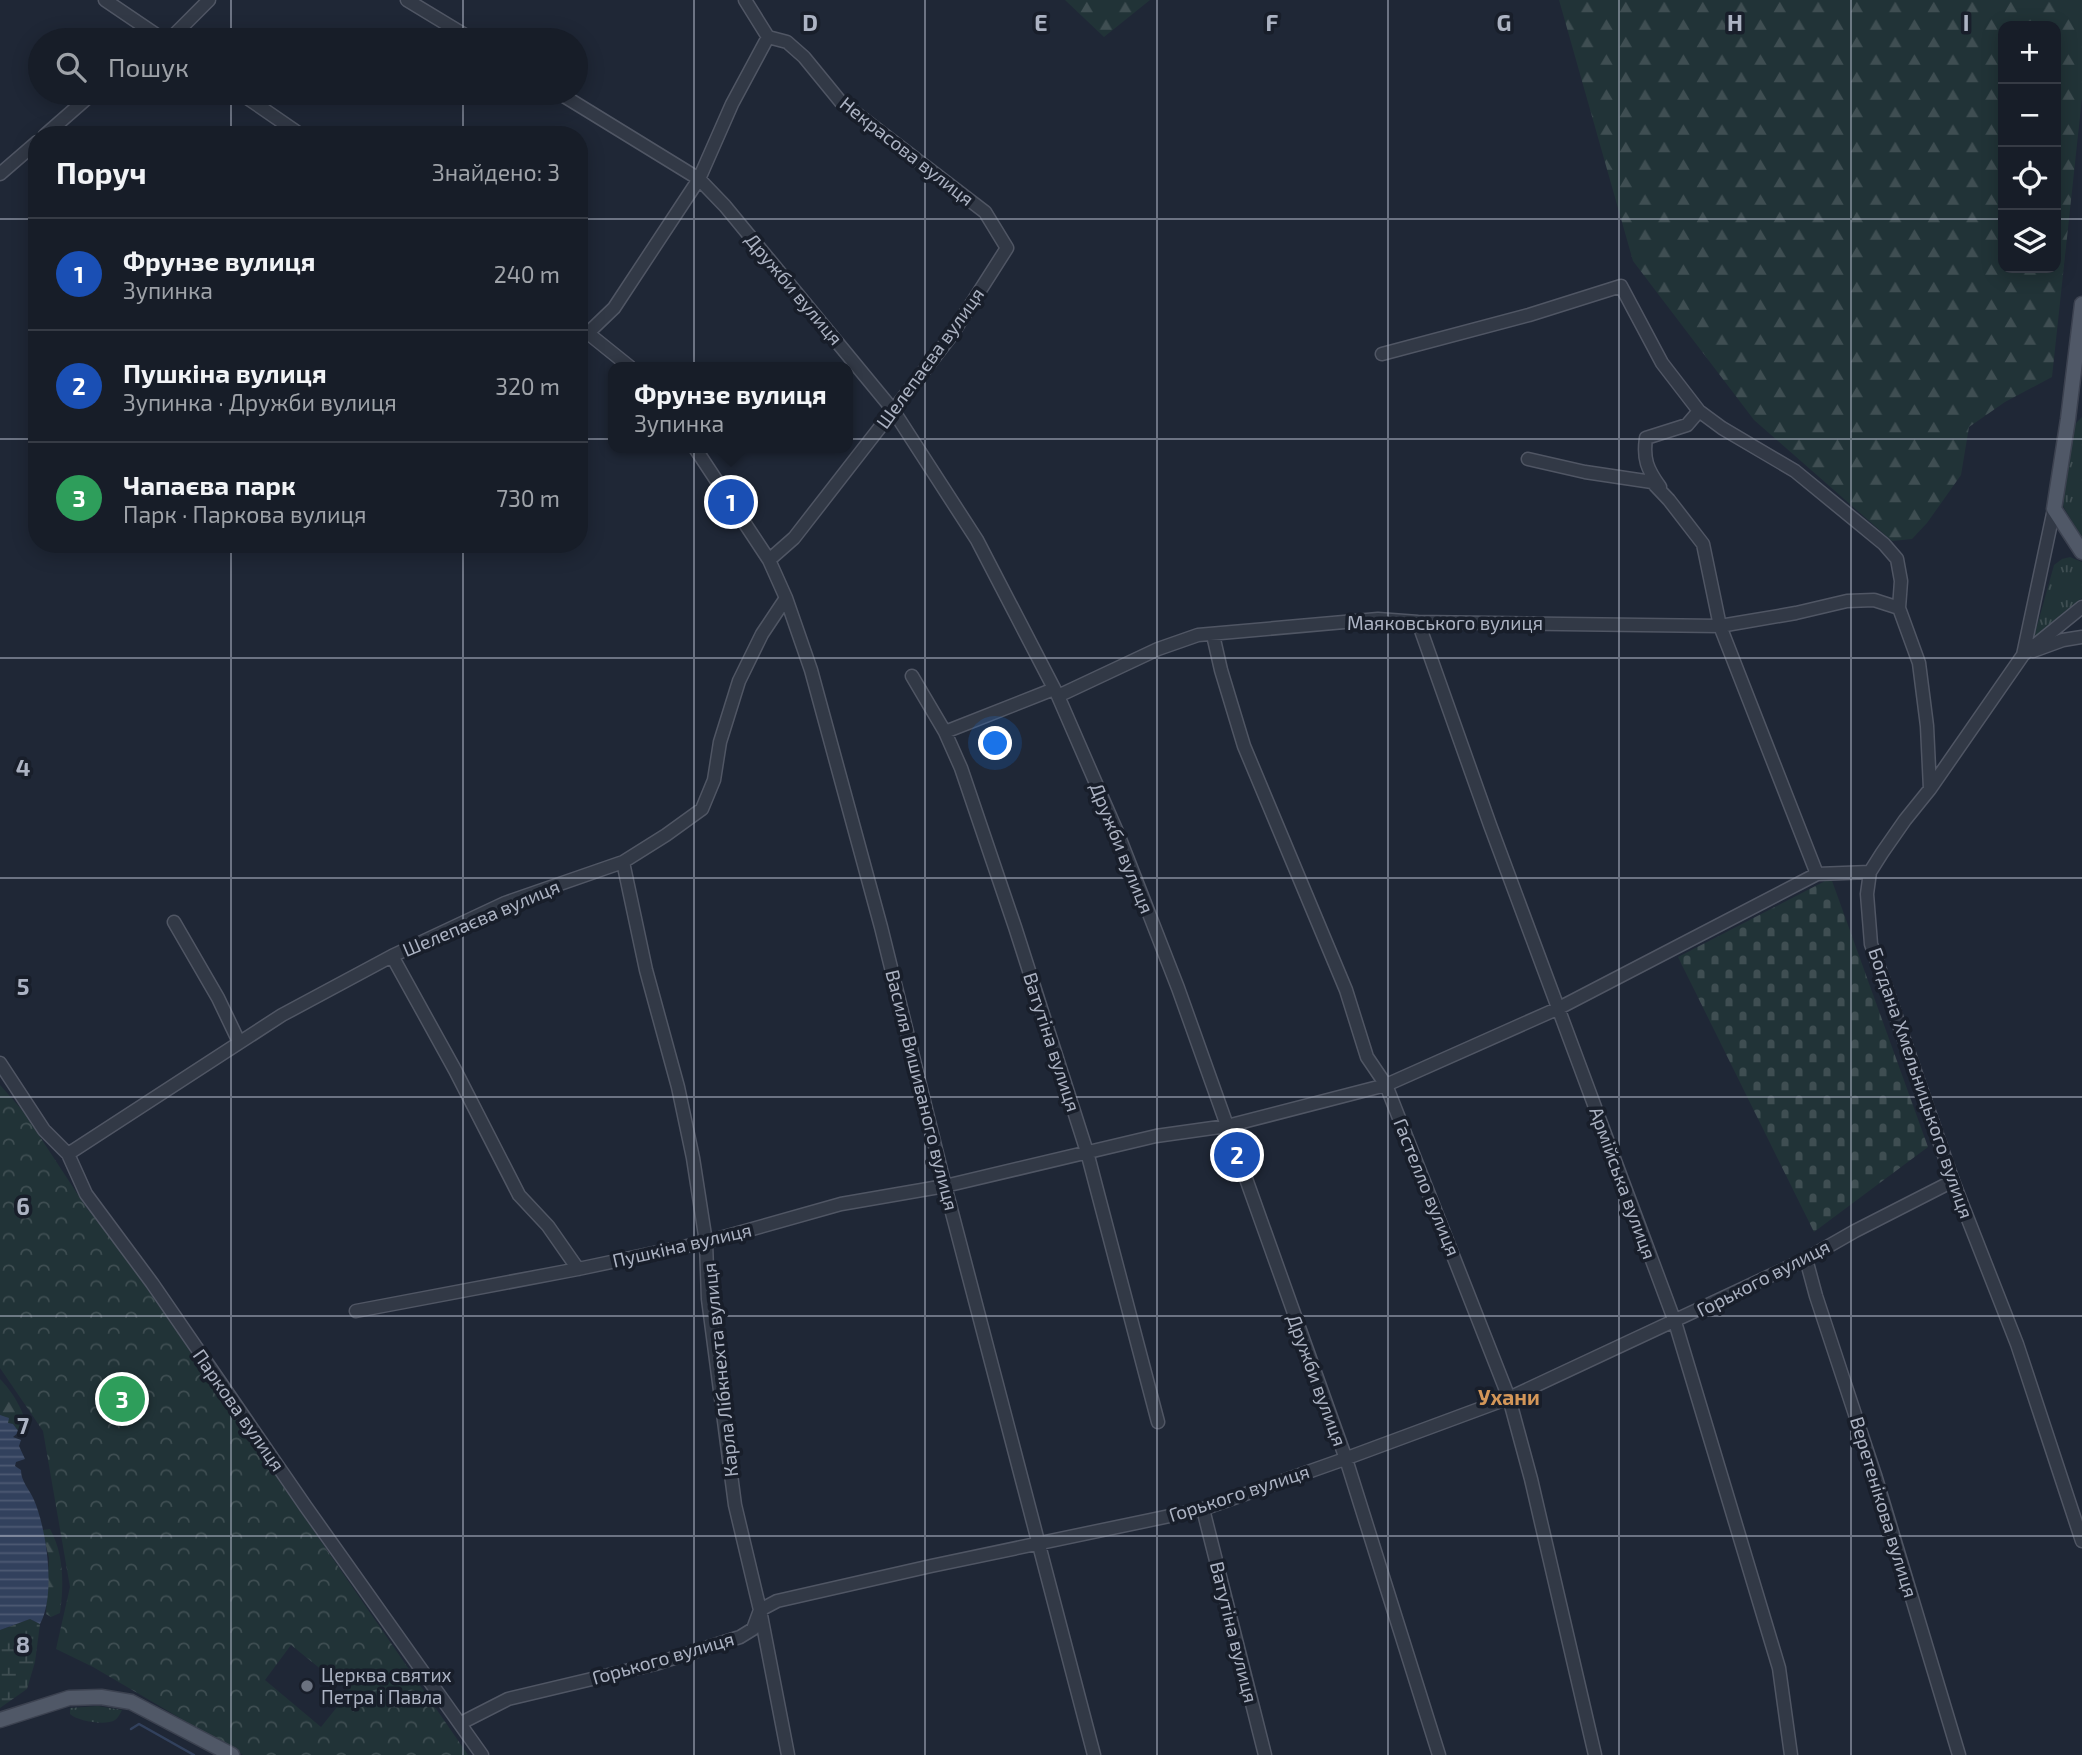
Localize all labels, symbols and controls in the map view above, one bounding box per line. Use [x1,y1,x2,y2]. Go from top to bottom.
text: D [802,8,818,36]
text: E [1034,8,1048,36]
text: F [1266,8,1279,36]
text: G [1497,8,1511,36]
text: H [1727,8,1743,36]
text: I [1963,8,1969,36]
map controls [1998,21,2061,273]
button: + [1998,21,2061,84]
search box [28,28,588,105]
icon: search [52,48,90,86]
text: Пошук [108,51,189,82]
button: − [1998,84,2061,147]
street label: Некрасова вулиця [835,91,979,211]
button: locate [1998,147,2061,210]
text: Поруч [56,154,146,190]
text: Знайдено: 3 [432,158,560,186]
button: layers [1998,210,2061,273]
street label: Дружби вулиця [740,228,848,350]
text: Фрунзе вулиця [123,245,316,276]
text: 1 [74,260,84,288]
text: 240 m [494,260,560,288]
text: Зупинка [123,276,213,304]
street label: Шелепаєва вулиця [871,283,989,433]
text: Пушкіна вулиця [123,357,327,388]
popup [608,362,853,453]
text: 2 [72,372,86,400]
text: 320 m [495,372,560,400]
text: Фрунзе вулиця [634,378,827,409]
text: Зупинка · Дружби вулиця [123,388,397,416]
text: Зупинка [634,409,724,437]
text: Чапаєва парк [123,469,296,500]
pin: 1 [708,476,754,528]
text: 3 [72,484,86,512]
text: 730 m [496,484,560,512]
text: Парк · Паркова вулиця [123,500,367,528]
street label: Маяковського вулиця [1347,611,1543,635]
your location [978,726,1012,760]
text: 4 [16,753,30,781]
street label: Дружби вулиця [1085,779,1159,917]
street label: Шелепаєва вулиця [399,874,563,962]
street label: Богдана Хмельницького вулиця [1863,944,1979,1222]
street label: Василя Вишиваного вулиця [880,967,964,1213]
street label: Ватутіна вулиця [1018,969,1086,1115]
text: 5 [17,972,29,1000]
street label: Армійська вулиця [1584,1104,1662,1262]
street label: Гастелло вулиця [1388,1115,1466,1259]
pin: 2 [1214,1129,1260,1181]
text: 6 [16,1192,30,1220]
street label: Пушкіна вулиця [610,1217,754,1273]
street label: Горького вулиця [1692,1234,1834,1322]
street label: Карла Лібкнехта вулиця [697,1262,743,1478]
street label: Дружби вулиця [1282,1311,1352,1449]
street label: Паркова вулиця [188,1344,290,1476]
pin: 3 [99,1373,145,1425]
district label: Ухани [1478,1384,1540,1409]
text: 7 [17,1411,29,1439]
street label: Веретенікова вулиця [1845,1414,1923,1600]
street label: Горького вулиця [1166,1459,1312,1527]
street label: Ватутіна вулиця [1205,1559,1263,1705]
street label: Горького вулиця [589,1626,737,1690]
text: 8 [16,1630,30,1658]
place label: Церква святих Петра і Павла [321,1663,452,1708]
marker: Церква святих Петра і Павла [299,1678,315,1694]

